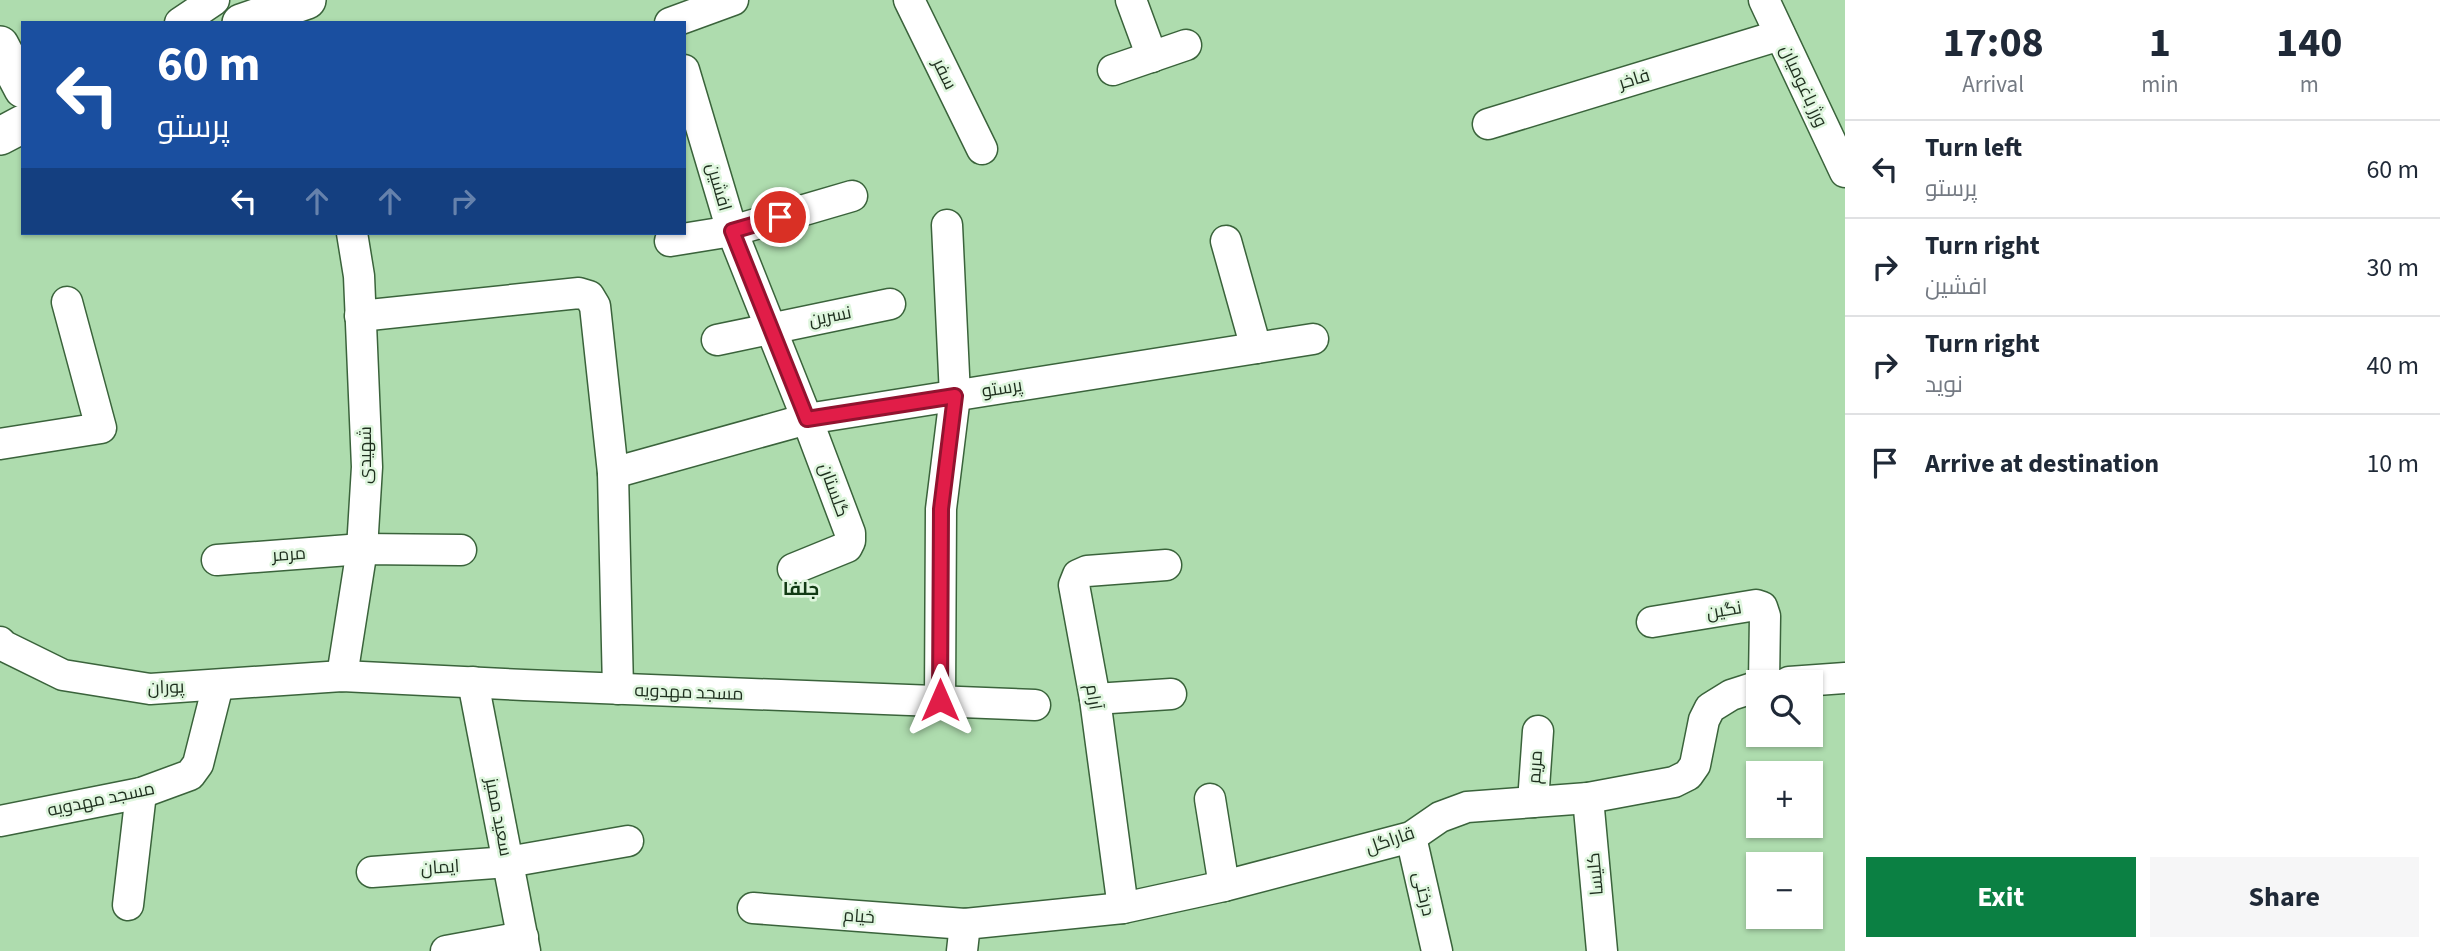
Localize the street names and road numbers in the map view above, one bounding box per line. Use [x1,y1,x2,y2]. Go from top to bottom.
street label: ورژ باغومیان [1774,41,1834,131]
street label: سفر [926,54,963,94]
street label: فاخر [1614,63,1653,96]
street label: افشین [700,160,737,214]
street label: نسرین [807,300,853,333]
street label: پرستو [980,373,1024,404]
street label: شهیدی [353,426,378,484]
street label: گلستان [812,460,855,521]
street label: مرمر [270,541,307,568]
street label: نگین [1704,595,1744,626]
street label: پوران [147,674,185,701]
street label: مسجد مهدویه [634,678,744,707]
street label: آرام [1079,682,1108,712]
street label: مریم [1522,749,1549,785]
street label: سعید ممیز [478,775,518,858]
street label: مسجد مهدویه [45,776,157,823]
street label: قاراگل [1362,820,1418,861]
street label: کلیسا [1581,852,1610,896]
street label: ایمان [420,854,460,881]
street label: درختی [1406,870,1441,919]
street label: خیام [842,903,876,930]

